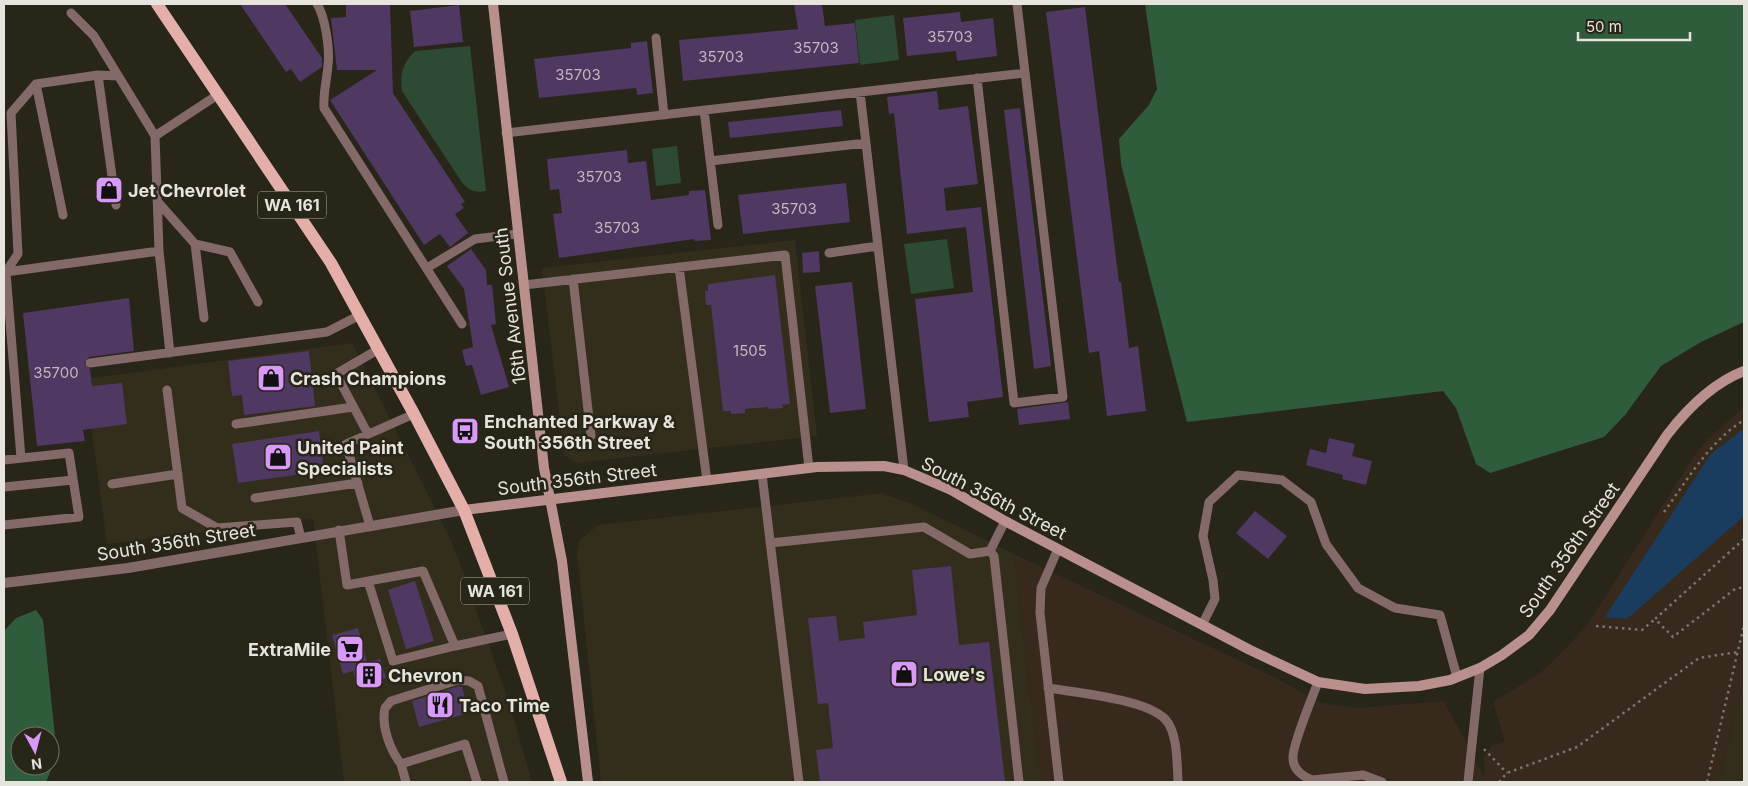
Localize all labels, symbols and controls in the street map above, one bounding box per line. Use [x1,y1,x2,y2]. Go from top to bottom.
scale bar [1578,10,1690,42]
text: 50 m [1586,17,1622,36]
house number: 35703 [927,27,973,46]
house number: 35703 [793,38,839,57]
house number: 35703 [698,47,744,66]
house number: 35703 [555,65,601,84]
house number: 35703 [576,167,622,186]
shop icon: Jet Chevrolet [94,175,124,205]
place label: Jet Chevrolet [128,180,246,201]
road number: WA 161 [258,192,326,218]
house number: 35703 [771,199,817,218]
house number: 35703 [594,218,640,237]
street label: 16th Avenue South [490,226,530,386]
house number: 1505 [733,341,767,360]
house number: 35700 [33,363,79,382]
shop icon: Crash Champions [256,363,286,393]
place label: Crash Champions [290,368,446,389]
place label: Enchanted Parkway & South 356th Street [484,411,675,453]
bus stop icon: Enchanted Parkway & South 356th Street [450,416,480,446]
place label: United Paint Specialists [297,437,404,479]
shop icon: United Paint Specialists [263,442,293,472]
street label: South 356th Street [918,452,1070,544]
street label: South 356th Street [496,459,658,499]
street label: South 356th Street [1514,478,1624,622]
street label: South 356th Street [95,519,257,565]
road number: WA 161 [461,578,529,604]
supermarket icon: ExtraMile [335,634,365,664]
place label: ExtraMile [248,639,331,660]
shop icon: Lowe's [889,659,919,689]
building icon: Chevron [354,660,384,690]
place label: Lowe's [923,664,985,685]
place label: Chevron [388,665,463,686]
restaurant icon: Taco Time [425,690,455,720]
place label: Taco Time [459,695,550,716]
north arrow [10,726,60,776]
text: N [30,755,43,773]

